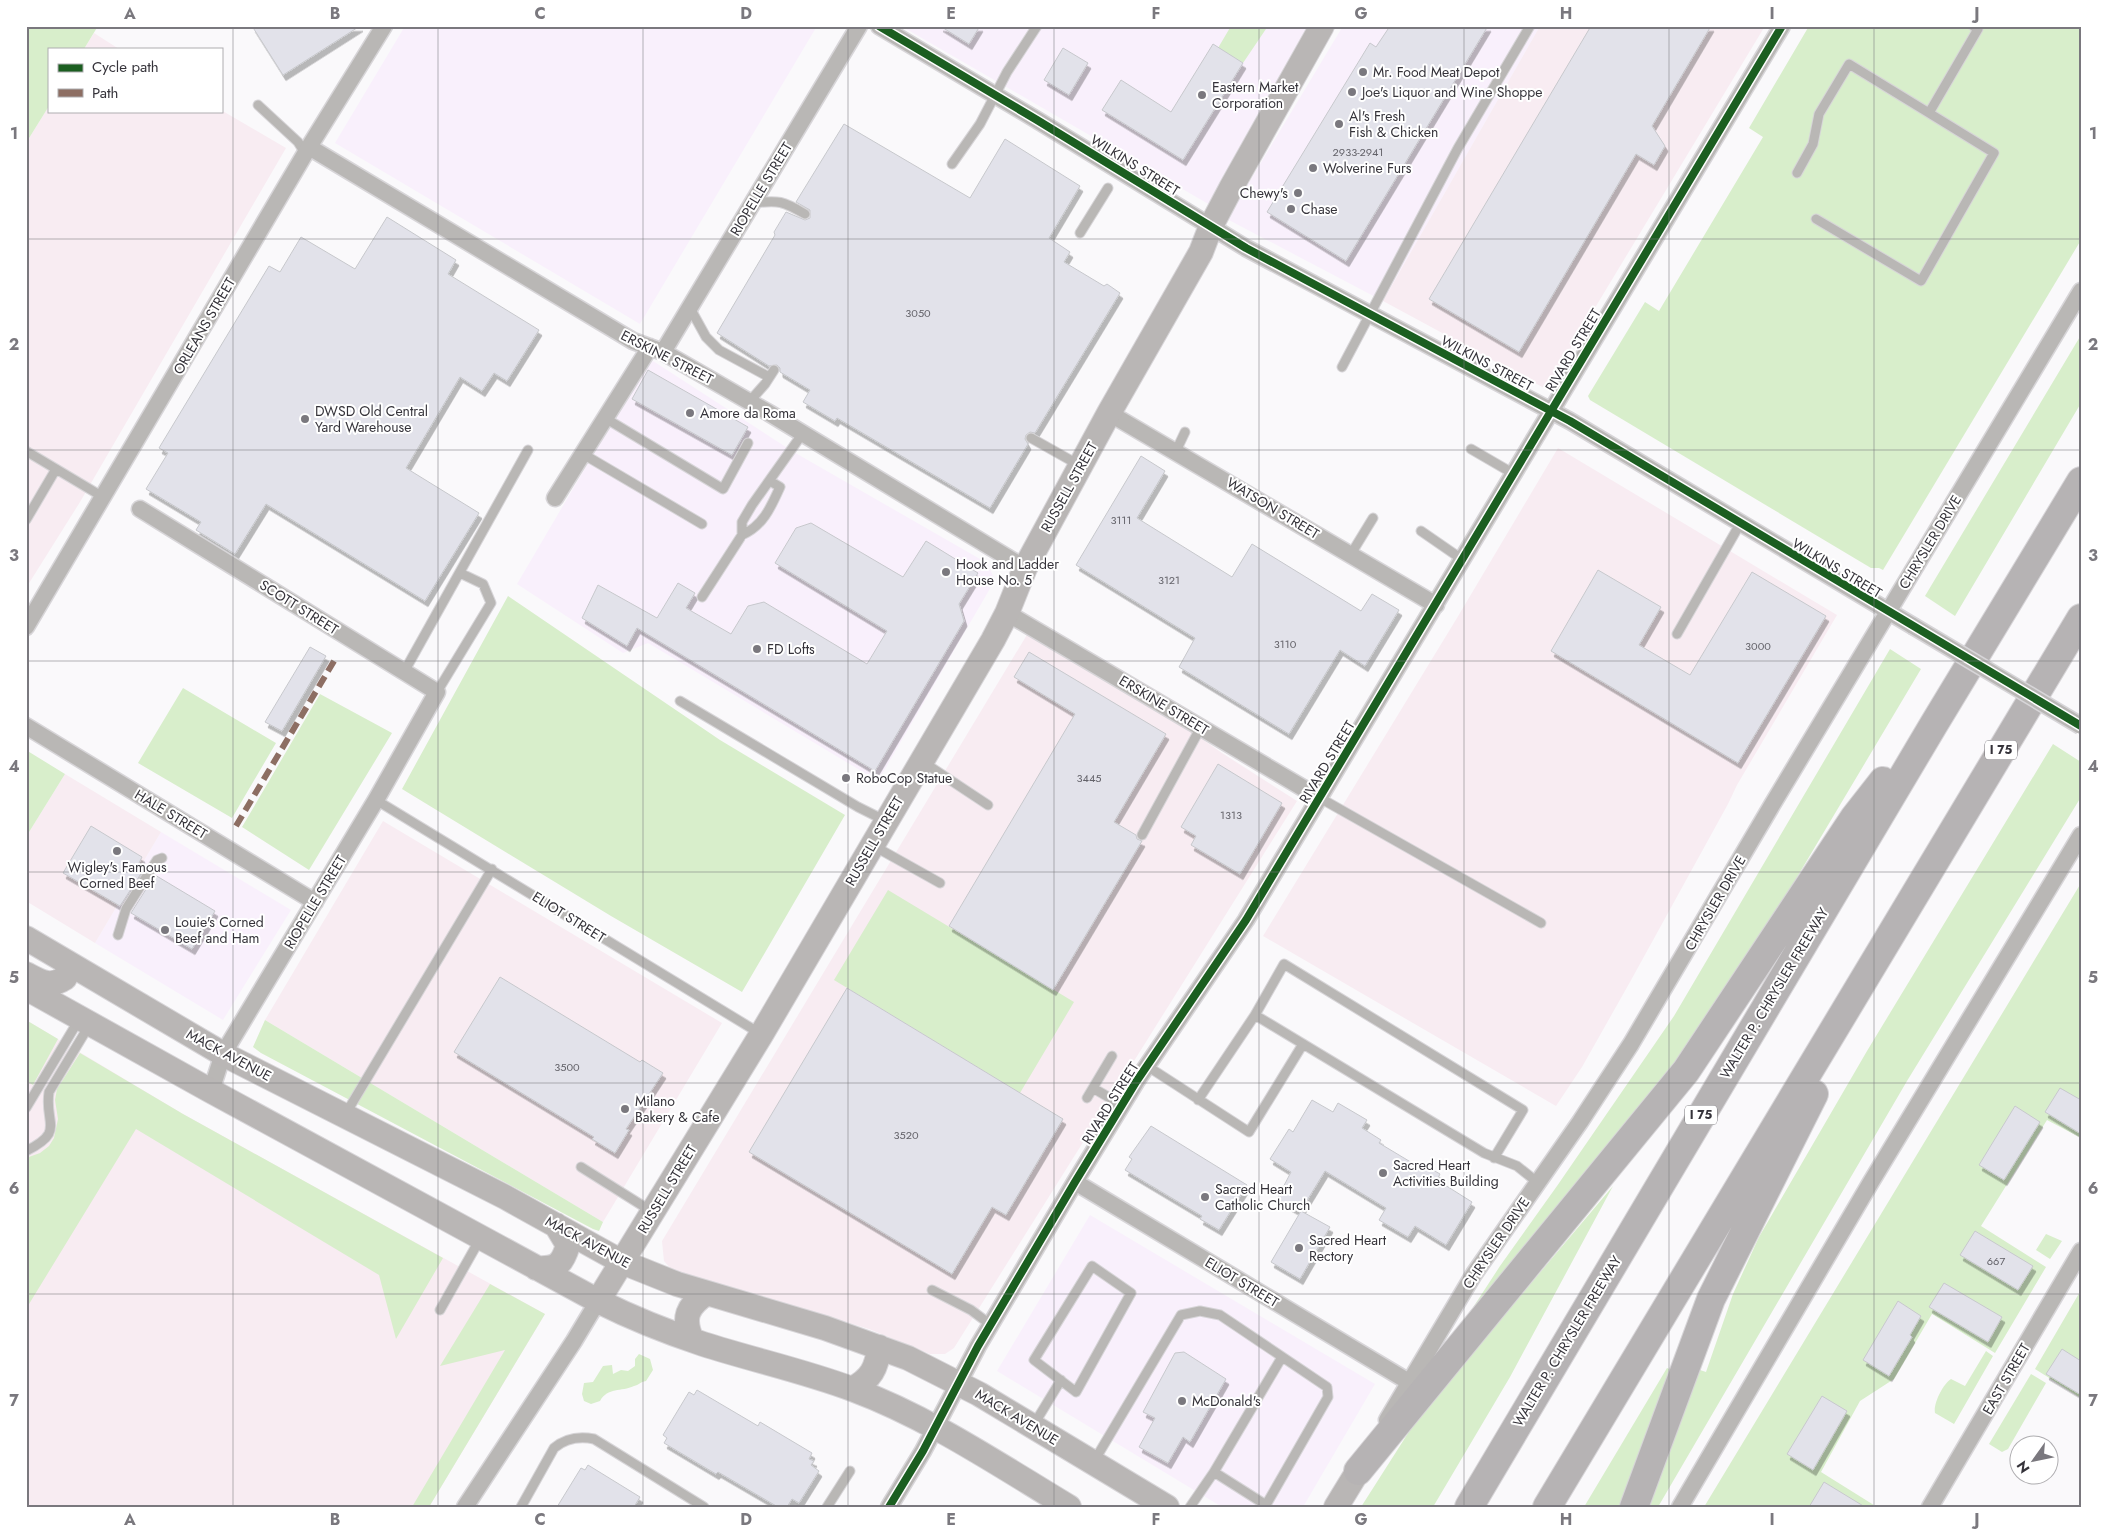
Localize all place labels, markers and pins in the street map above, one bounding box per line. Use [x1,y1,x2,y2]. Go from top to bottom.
place label: Mr. Food Meat Depot [1373,62,1500,82]
marker: Mr. Food Meat Depot [1357,66,1369,78]
place label: Eastern Market Corporation [1212,77,1299,113]
place label: Joe's Liquor and Wine Shoppe [1360,82,1543,102]
marker: Joe's Liquor and Wine Shoppe [1346,86,1358,98]
marker: Eastern Market Corporation [1196,89,1208,101]
place label: Al's Fresh Fish & Chicken [1349,106,1438,142]
marker: Al's Fresh Fish & Chicken [1333,118,1345,130]
place label: Wolverine Furs [1323,158,1412,178]
marker: Wolverine Furs [1307,162,1319,174]
place label: Chewy's [1240,183,1288,203]
marker: Chewy's [1292,187,1304,199]
place label: Chase [1301,199,1338,219]
marker: Chase [1285,203,1297,215]
place label: DWSD Old Central Yard Warehouse [315,401,428,437]
place label: Amore da Roma [700,403,796,423]
marker: Amore da Roma [684,407,696,419]
marker: DWSD Old Central Yard Warehouse [299,413,311,425]
place label: Hook and Ladder House No. 5 [956,554,1059,590]
marker: Hook and Ladder House No. 5 [940,566,952,578]
place label: FD Lofts [767,639,815,659]
marker: FD Lofts [751,643,763,655]
place label: RoboCop Statue [856,768,952,788]
marker: RoboCop Statue [840,772,852,784]
marker: Wigley's Famous Corned Beef [111,845,123,857]
place label: Wigley's Famous Corned Beef [67,857,167,893]
place label: Louie's Corned Beef and Ham [175,912,264,948]
marker: Louie's Corned Beef and Ham [159,924,171,936]
place label: Milano Bakery & Cafe [635,1091,719,1127]
marker: Milano Bakery & Cafe [619,1103,631,1115]
place label: Sacred Heart Activities Building [1393,1155,1499,1191]
marker: Sacred Heart Activities Building [1377,1167,1389,1179]
place label: Sacred Heart Catholic Church [1215,1179,1310,1215]
marker: Sacred Heart Catholic Church [1199,1191,1211,1203]
place label: Sacred Heart Rectory [1309,1230,1387,1266]
marker: Sacred Heart Rectory [1293,1242,1305,1254]
place label: McDonald's [1192,1391,1261,1411]
marker: McDonald's [1176,1395,1188,1407]

